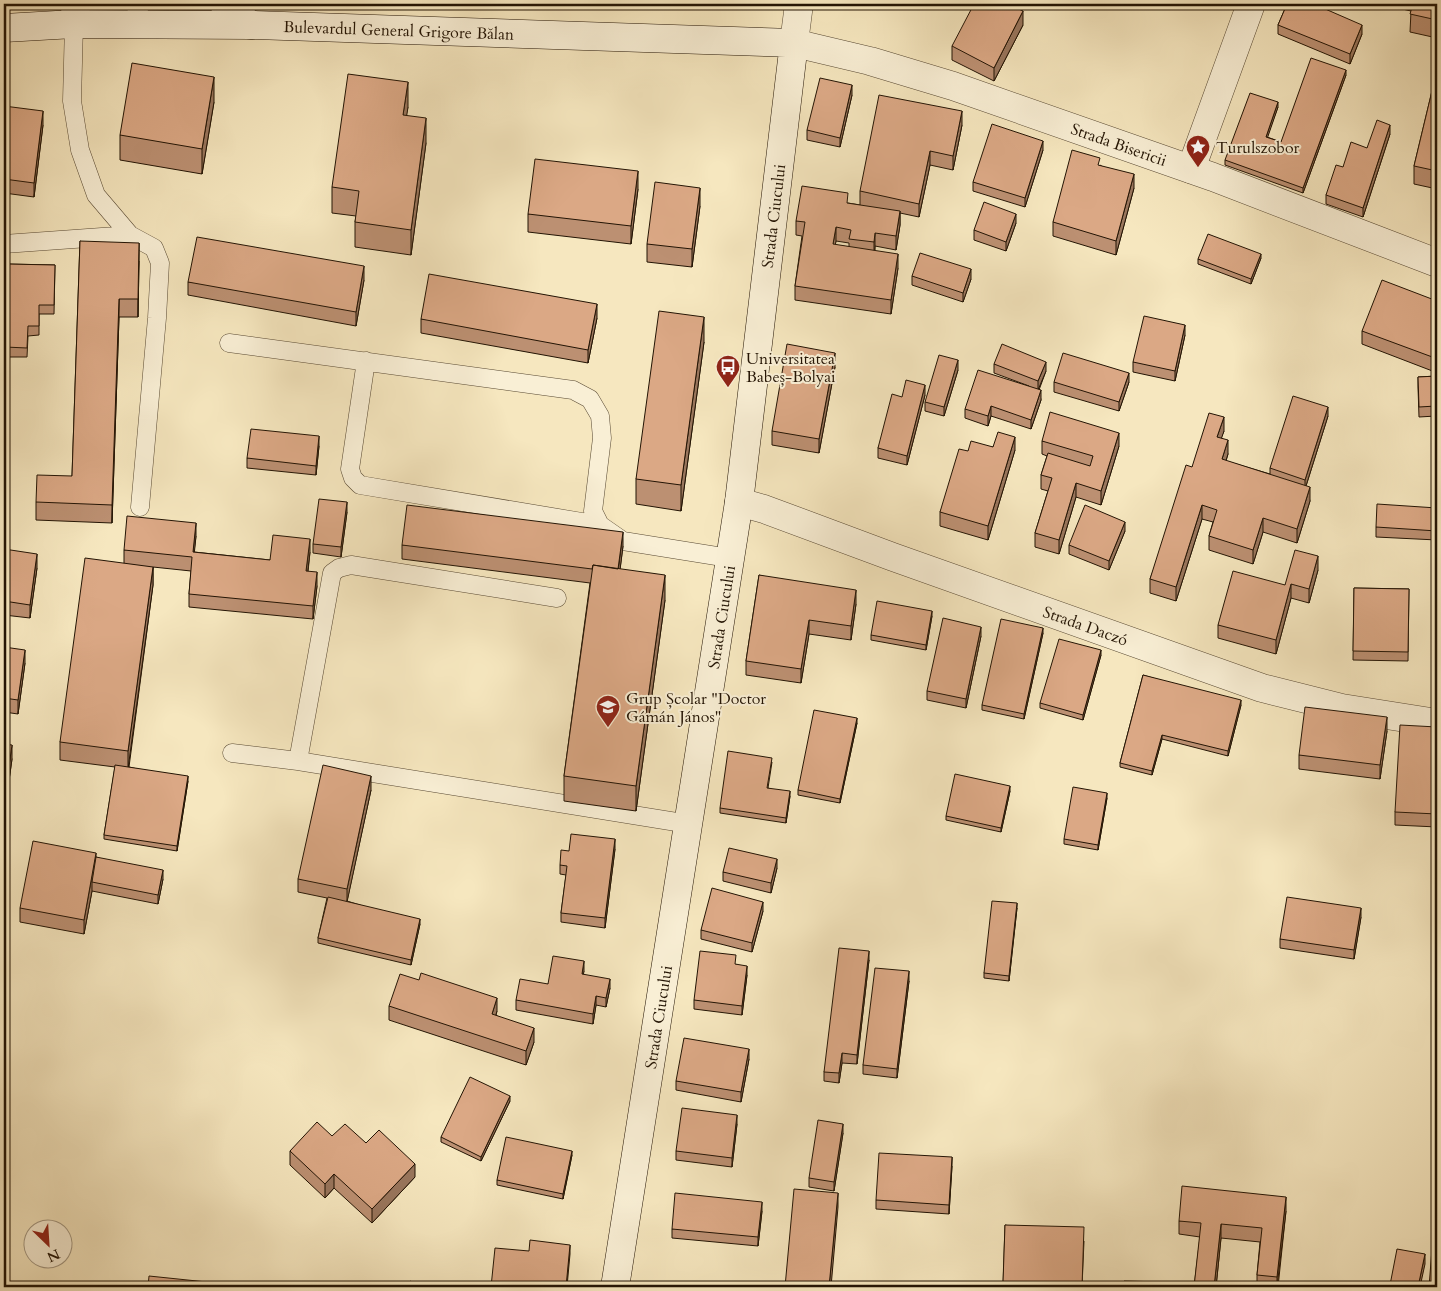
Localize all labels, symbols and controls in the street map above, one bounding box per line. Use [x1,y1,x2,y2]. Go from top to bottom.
street label: Bulevardul General Grigore Bălan [283,16,514,46]
street label: Strada Bisericii [1068,118,1170,172]
place icon: Turulszobor [1185,134,1211,168]
place label: Turulszobor [1216,137,1300,159]
street label: Strada Ciucului [757,162,791,269]
place label: Universitatea Babeș-Bolyai [746,348,836,388]
bus stop icon: Universitatea Babeș-Bolyai [715,354,741,388]
street label: Strada Ciucului [703,563,741,670]
street label: Strada Daczó [1040,601,1131,652]
place label: Grup Școlar "Doctor Gámán János" [626,688,766,728]
school or university icon: Grup Școlar "Doctor Gámán János" [595,694,621,728]
street label: Strada Ciucului [640,963,678,1070]
north arrow [22,1218,72,1268]
text: N [44,1244,63,1267]

